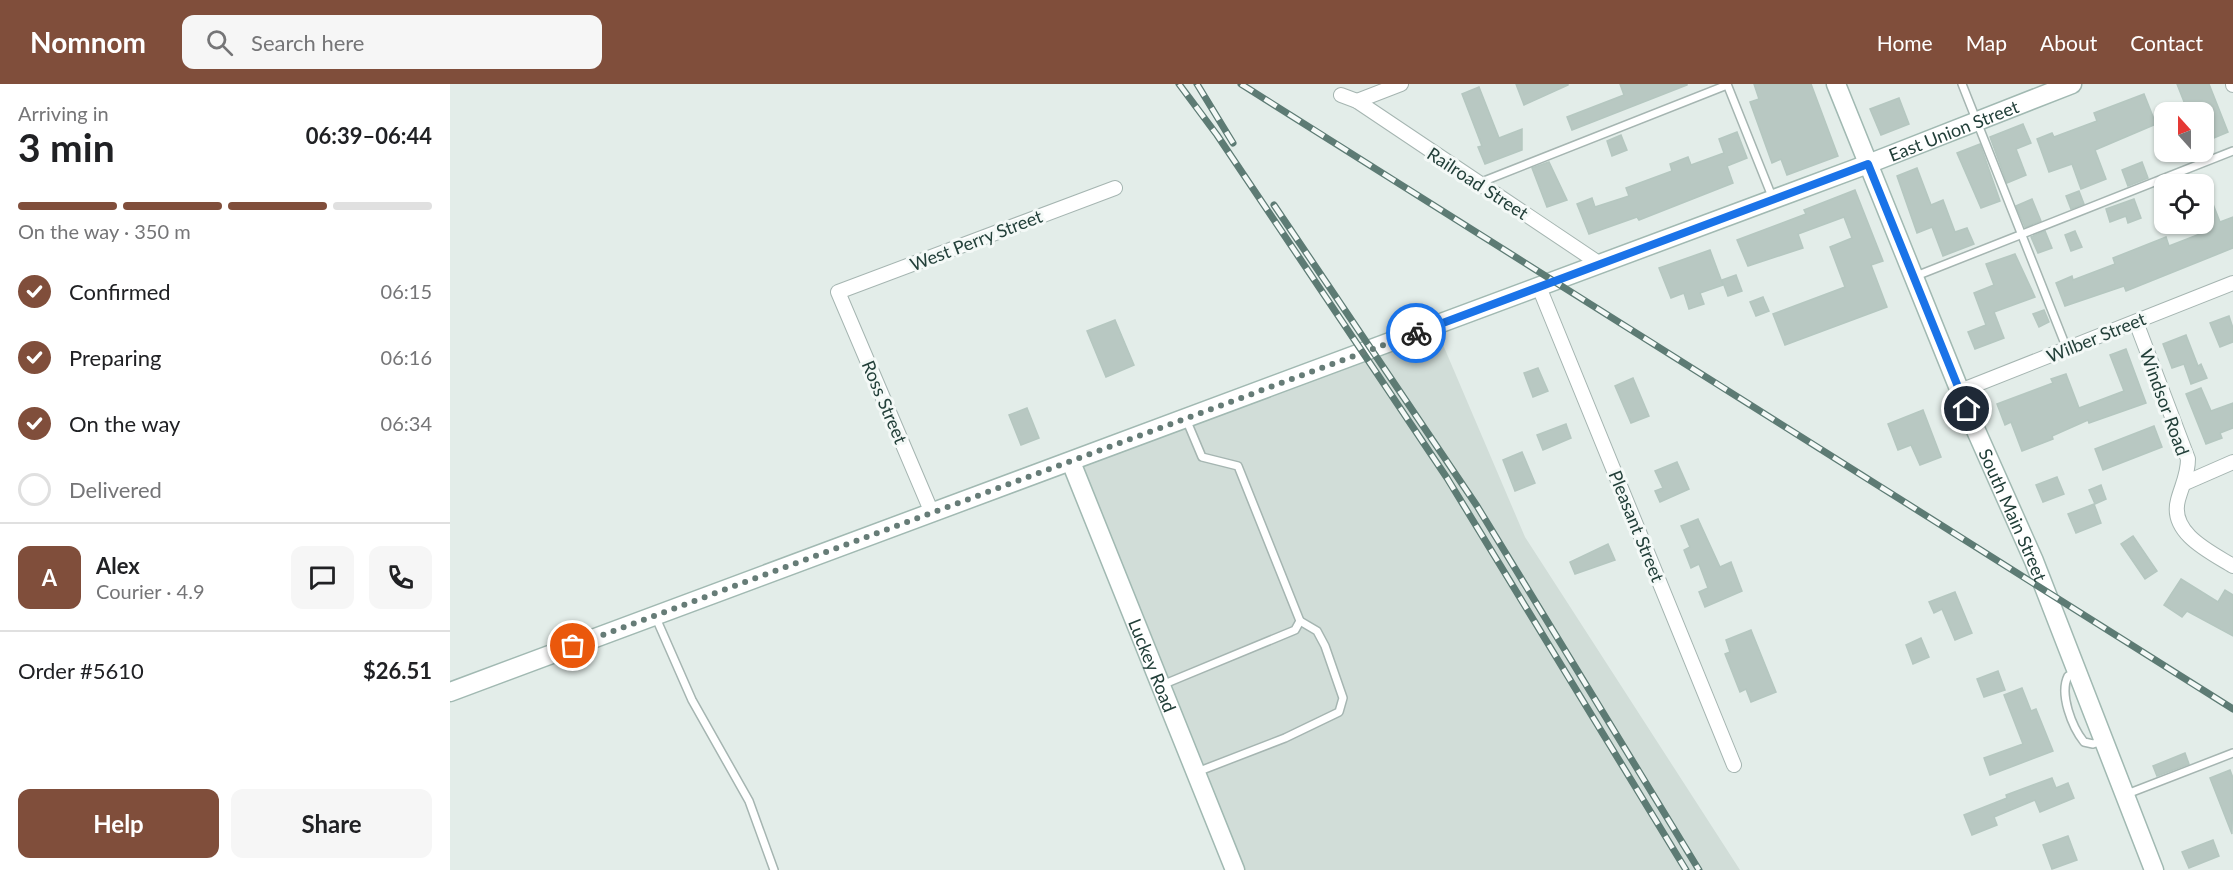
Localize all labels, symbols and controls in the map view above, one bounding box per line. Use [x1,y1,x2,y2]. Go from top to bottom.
search box [182,15,602,69]
text: Nomnom [30,25,146,59]
icon: search [203,26,236,59]
text: Search here [251,29,364,56]
text: Home [1877,30,1933,55]
text: Map [1966,30,2007,55]
text: About [2040,30,2097,55]
text: Contact [2130,30,2203,55]
street label: East Union Street [1885,95,2022,166]
text: Arriving in [18,101,109,125]
north arrow [2154,102,2214,162]
map controls [2154,102,2214,234]
text: 06:39–06:44 [306,122,432,149]
text: 3 min [18,124,115,170]
street label: Railroad Street [1423,142,1533,224]
button: locate [2154,174,2214,234]
street label: West Perry Street [907,204,1046,275]
text: On the way · 350 m [18,219,191,243]
icon: check [18,275,51,308]
text: Confirmed [69,278,171,305]
text: 06:15 [381,279,432,303]
courier [1386,303,1446,363]
street label: Wilber Street [2043,307,2149,367]
icon: bike [1400,317,1433,350]
icon: check [18,341,51,374]
text: Preparing [69,344,161,371]
text: 06:16 [381,345,432,369]
street label: Windsor Road [2136,346,2194,458]
street label: Ross Street [858,357,913,448]
pin [1941,383,1992,434]
icon: home [1950,392,1983,425]
icon: check [18,407,51,440]
text: On the way [69,410,180,437]
text: 06:34 [381,411,432,435]
street label: South Main Street [1974,445,2052,585]
street label: Pleasant Street [1605,467,1670,586]
text: Delivered [69,476,162,503]
button: chat [291,546,354,609]
button: phone [369,546,432,609]
text: Alex [96,552,140,579]
text: A [42,564,57,591]
text: Courier · 4.9 [96,579,205,603]
street label: Luckey Road [1124,615,1181,715]
pin [547,620,598,671]
icon: bag [556,629,589,662]
text: Order #5610 [18,657,144,684]
text: $26.51 [363,657,432,684]
button: Help [18,789,219,858]
button: Share [231,789,432,858]

